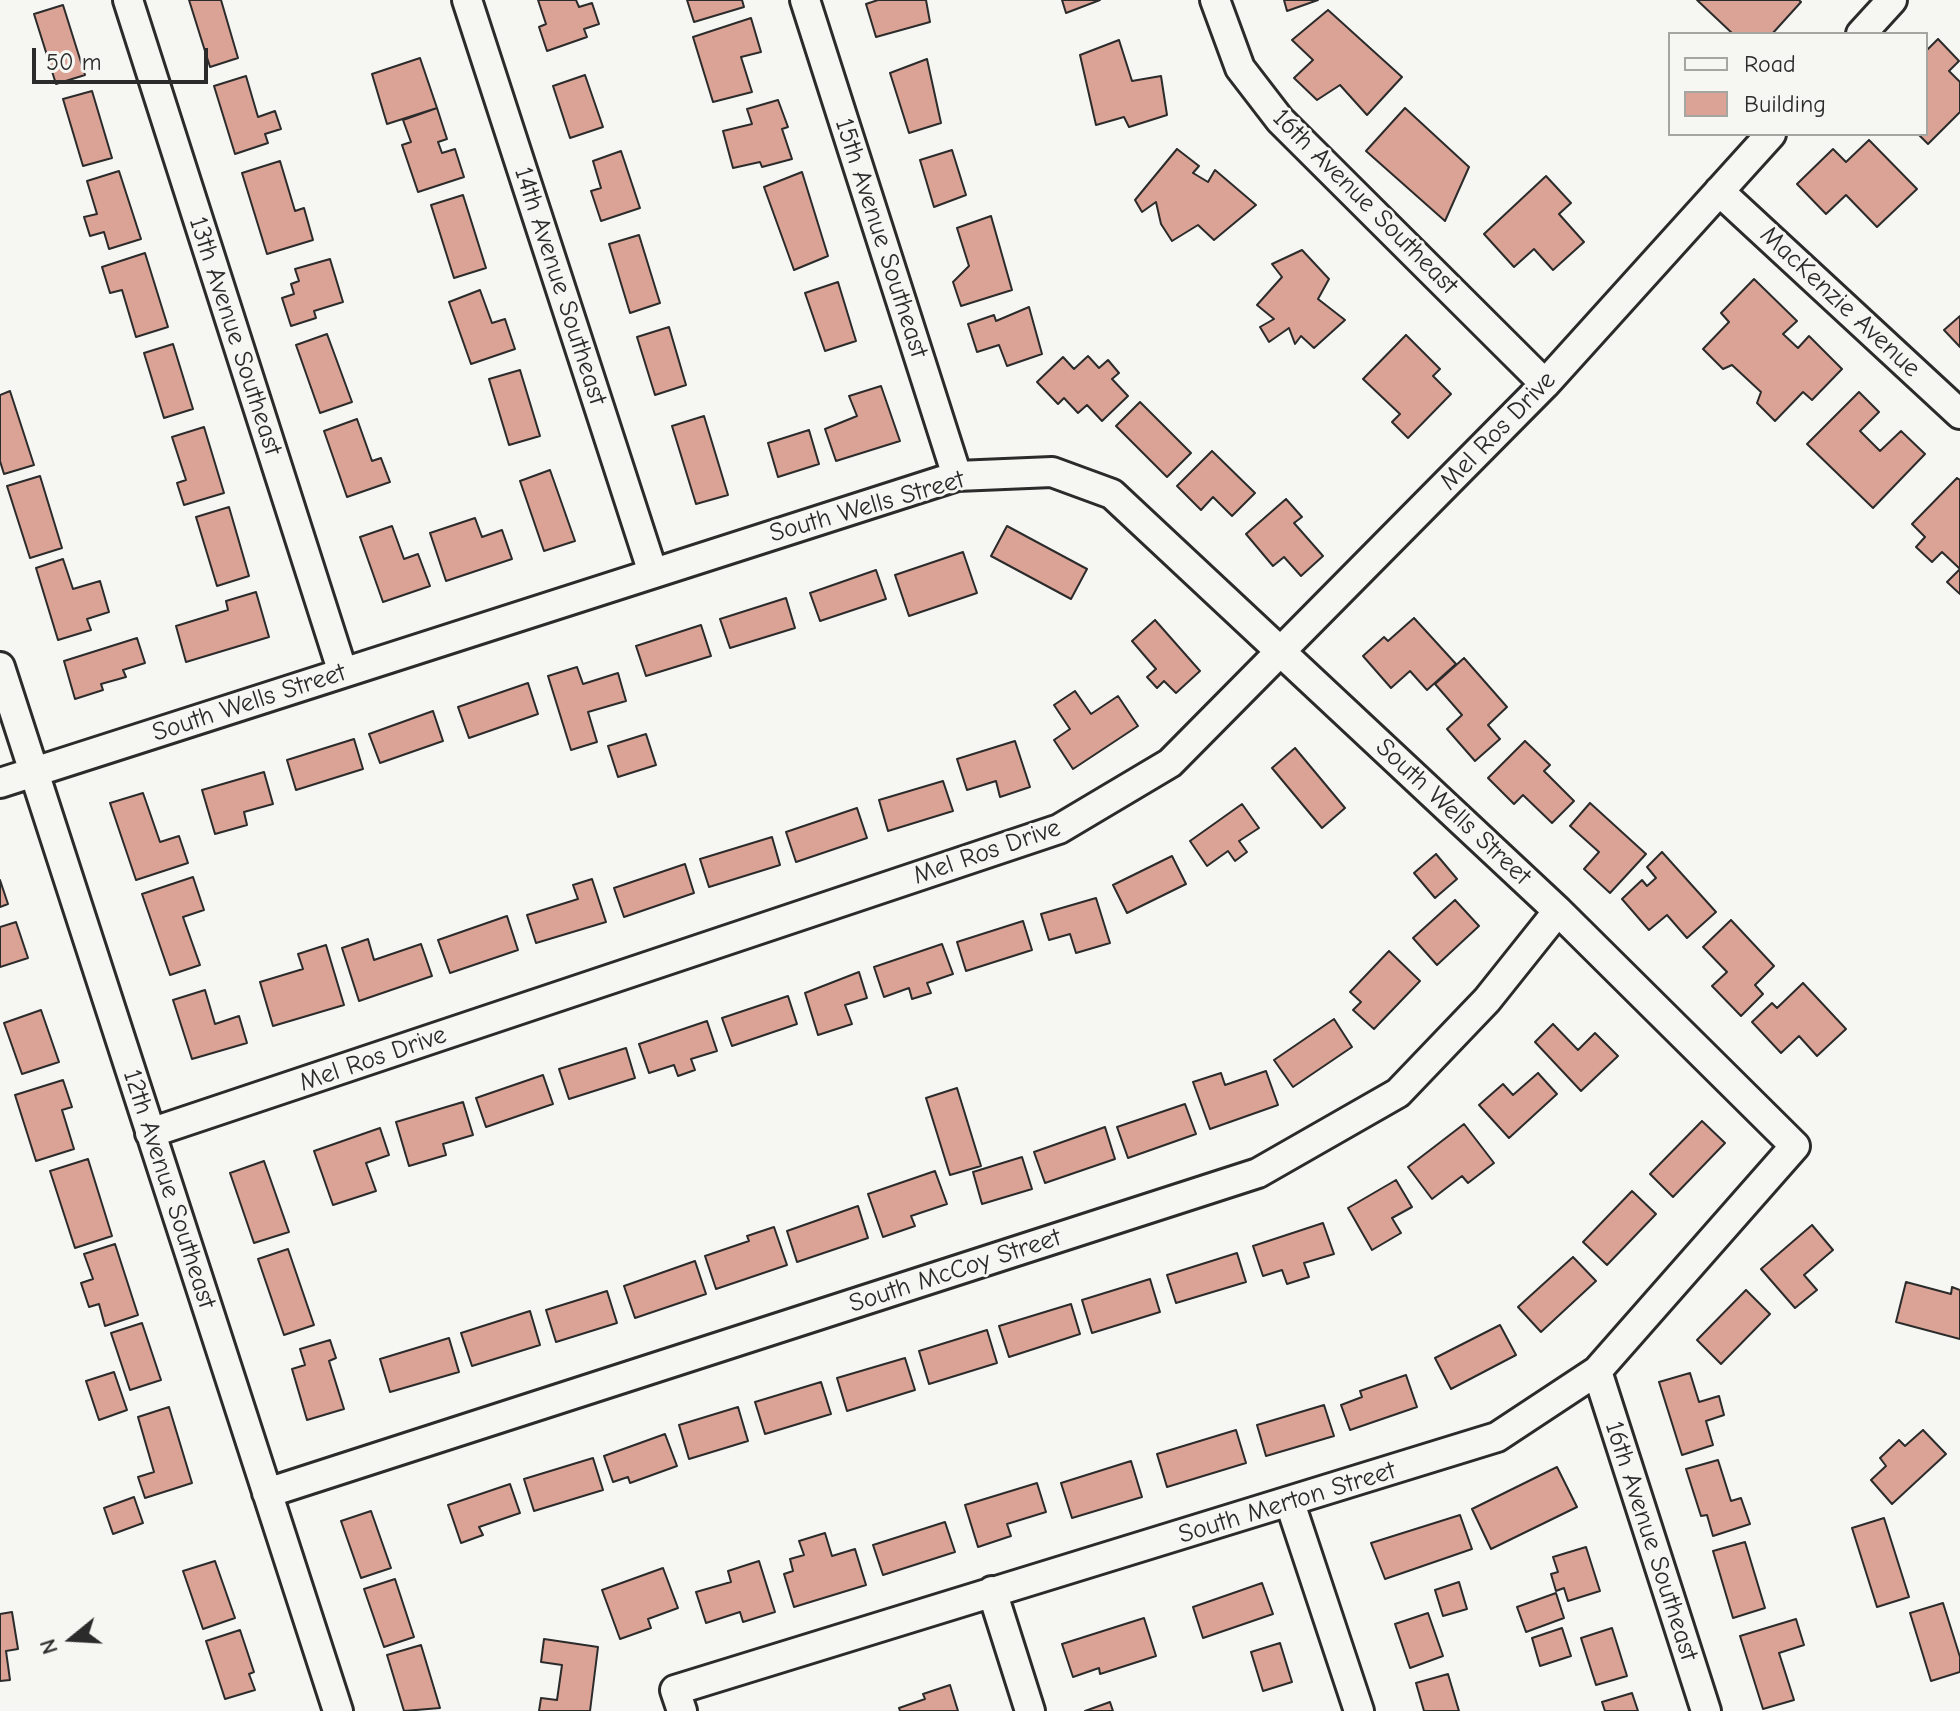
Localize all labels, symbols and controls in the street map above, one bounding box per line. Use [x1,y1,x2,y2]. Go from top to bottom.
scale bar [36,32,212,82]
legend [1668,32,1928,136]
text: 50 m [46,48,102,76]
text: Road [1744,50,1796,78]
text: Building [1744,90,1826,118]
street label: 16th Avenue Southeast [1266,103,1464,301]
street label: 15th Avenue Southeast [828,114,934,362]
street label: 14th Avenue Southeast [507,163,613,409]
street label: 13th Avenue Southeast [182,213,288,459]
street label: MacKenzie Avenue [1753,220,1927,384]
street label: Mel Ros Drive [1433,365,1563,497]
street label: South Wells Street [766,464,968,550]
street label: South Wells Street [148,657,350,749]
street label: South Wells Street [1369,732,1537,892]
street label: Mel Ros Drive [909,812,1065,892]
street label: Mel Ros Drive [295,1019,451,1099]
street label: 12th Avenue Southeast [116,1066,222,1312]
street label: South McCoy Street [845,1222,1065,1320]
street label: 16th Avenue Southeast [1598,1417,1704,1665]
street label: South Merton Street [1175,1455,1399,1551]
north arrow [32,1599,112,1679]
text: N [35,1636,64,1657]

